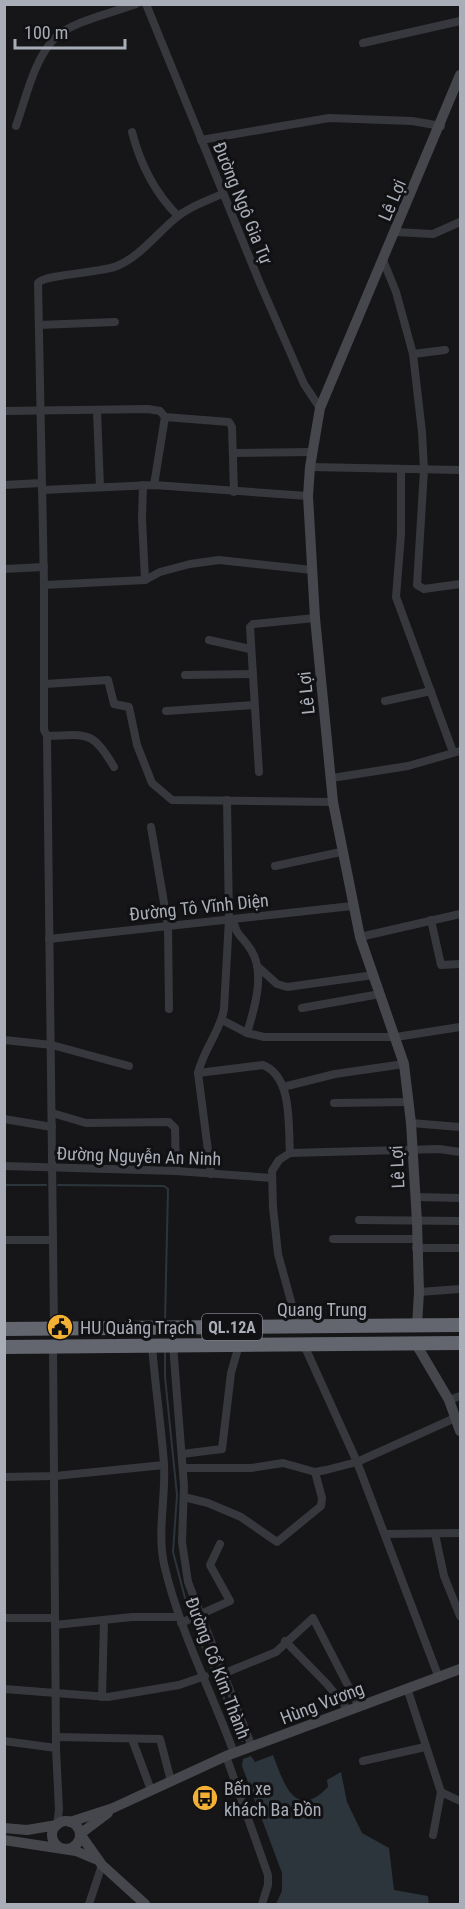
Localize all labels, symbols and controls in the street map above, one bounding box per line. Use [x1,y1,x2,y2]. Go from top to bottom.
scale bar [15,12,124,50]
text: 100 m [24,22,68,43]
street label: Đường Ngô Gia Tự [209,139,277,267]
street label: Lê Lợi [374,176,410,224]
street label: Lê Lợi [293,671,319,715]
street label: Đường Tô Vĩnh Diện [128,889,270,925]
street label: Đường Nguyễn An Ninh [56,1143,222,1169]
street label: Lê Lợi [385,1145,409,1189]
street label: Quang Trung [277,1299,367,1320]
public building icon: HU Quảng Trạch [45,1312,75,1342]
road number: QL.12A [202,1314,262,1340]
place label: HU Quảng Trạch [80,1317,194,1338]
street label: Đường Cổ Kim Thành [181,1594,255,1742]
street label: Hùng Vương [277,1677,367,1729]
place label: Bến xe khách Ba Đồn [224,1778,321,1820]
bus stop icon: Bến xe khách Ba Đồn [190,1783,220,1813]

